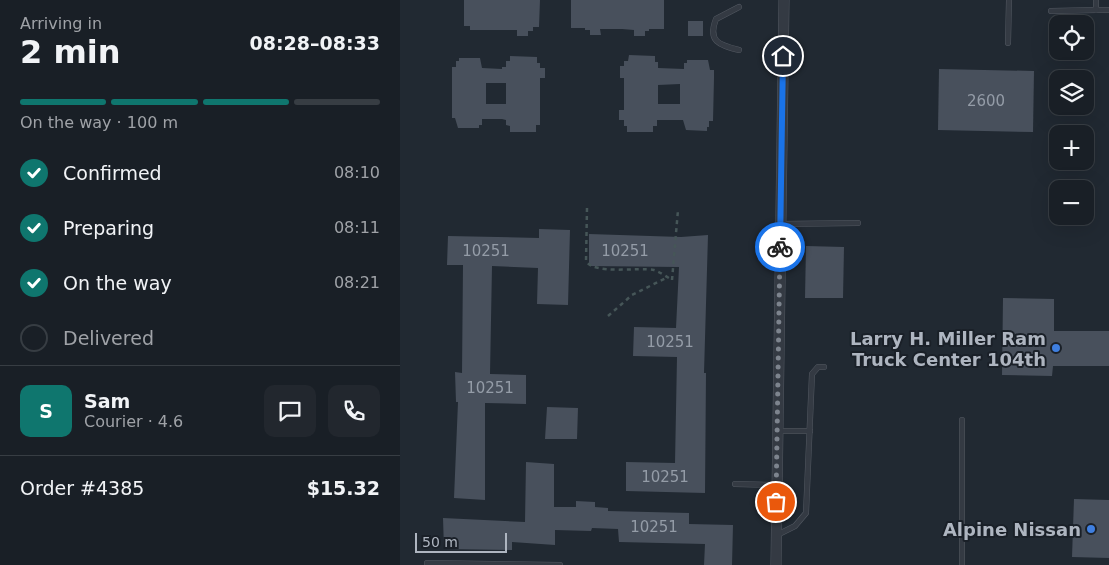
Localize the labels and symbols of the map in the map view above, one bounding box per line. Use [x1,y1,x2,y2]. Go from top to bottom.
pin [762,35,804,77]
house number: 2600 [967,92,1005,110]
courier [755,222,805,272]
house number: 10251 [462,242,510,260]
house number: 10251 [601,242,649,260]
place label: Larry H. Miller Ram Truck Center 104th [850,328,1046,370]
house number: 10251 [646,333,694,351]
marker: Larry H. Miller Ram Truck Center 104th [1050,342,1062,354]
house number: 10251 [466,379,514,397]
house number: 10251 [641,468,689,486]
pin [755,481,797,523]
house number: 10251 [630,518,678,536]
place label: Alpine Nissan [943,519,1081,540]
marker: Alpine Nissan [1085,523,1097,535]
scale bar [415,530,508,553]

